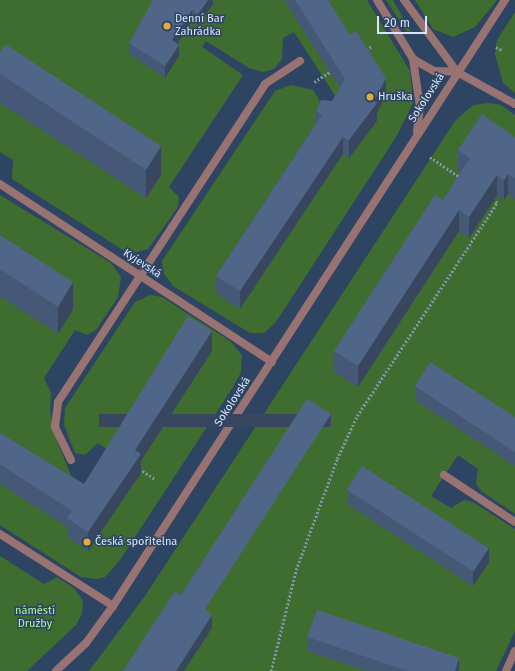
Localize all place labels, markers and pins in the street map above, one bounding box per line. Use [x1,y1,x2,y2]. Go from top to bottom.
place label: Denní Bar Zahrádka [175,13,224,39]
marker: Denní Bar Zahrádka [162,21,172,31]
place label: Hruška [378,90,413,104]
marker: Hruška [365,92,375,102]
place label: Česká spořitelna [95,535,177,549]
marker: Česká spořitelna [82,537,92,547]

